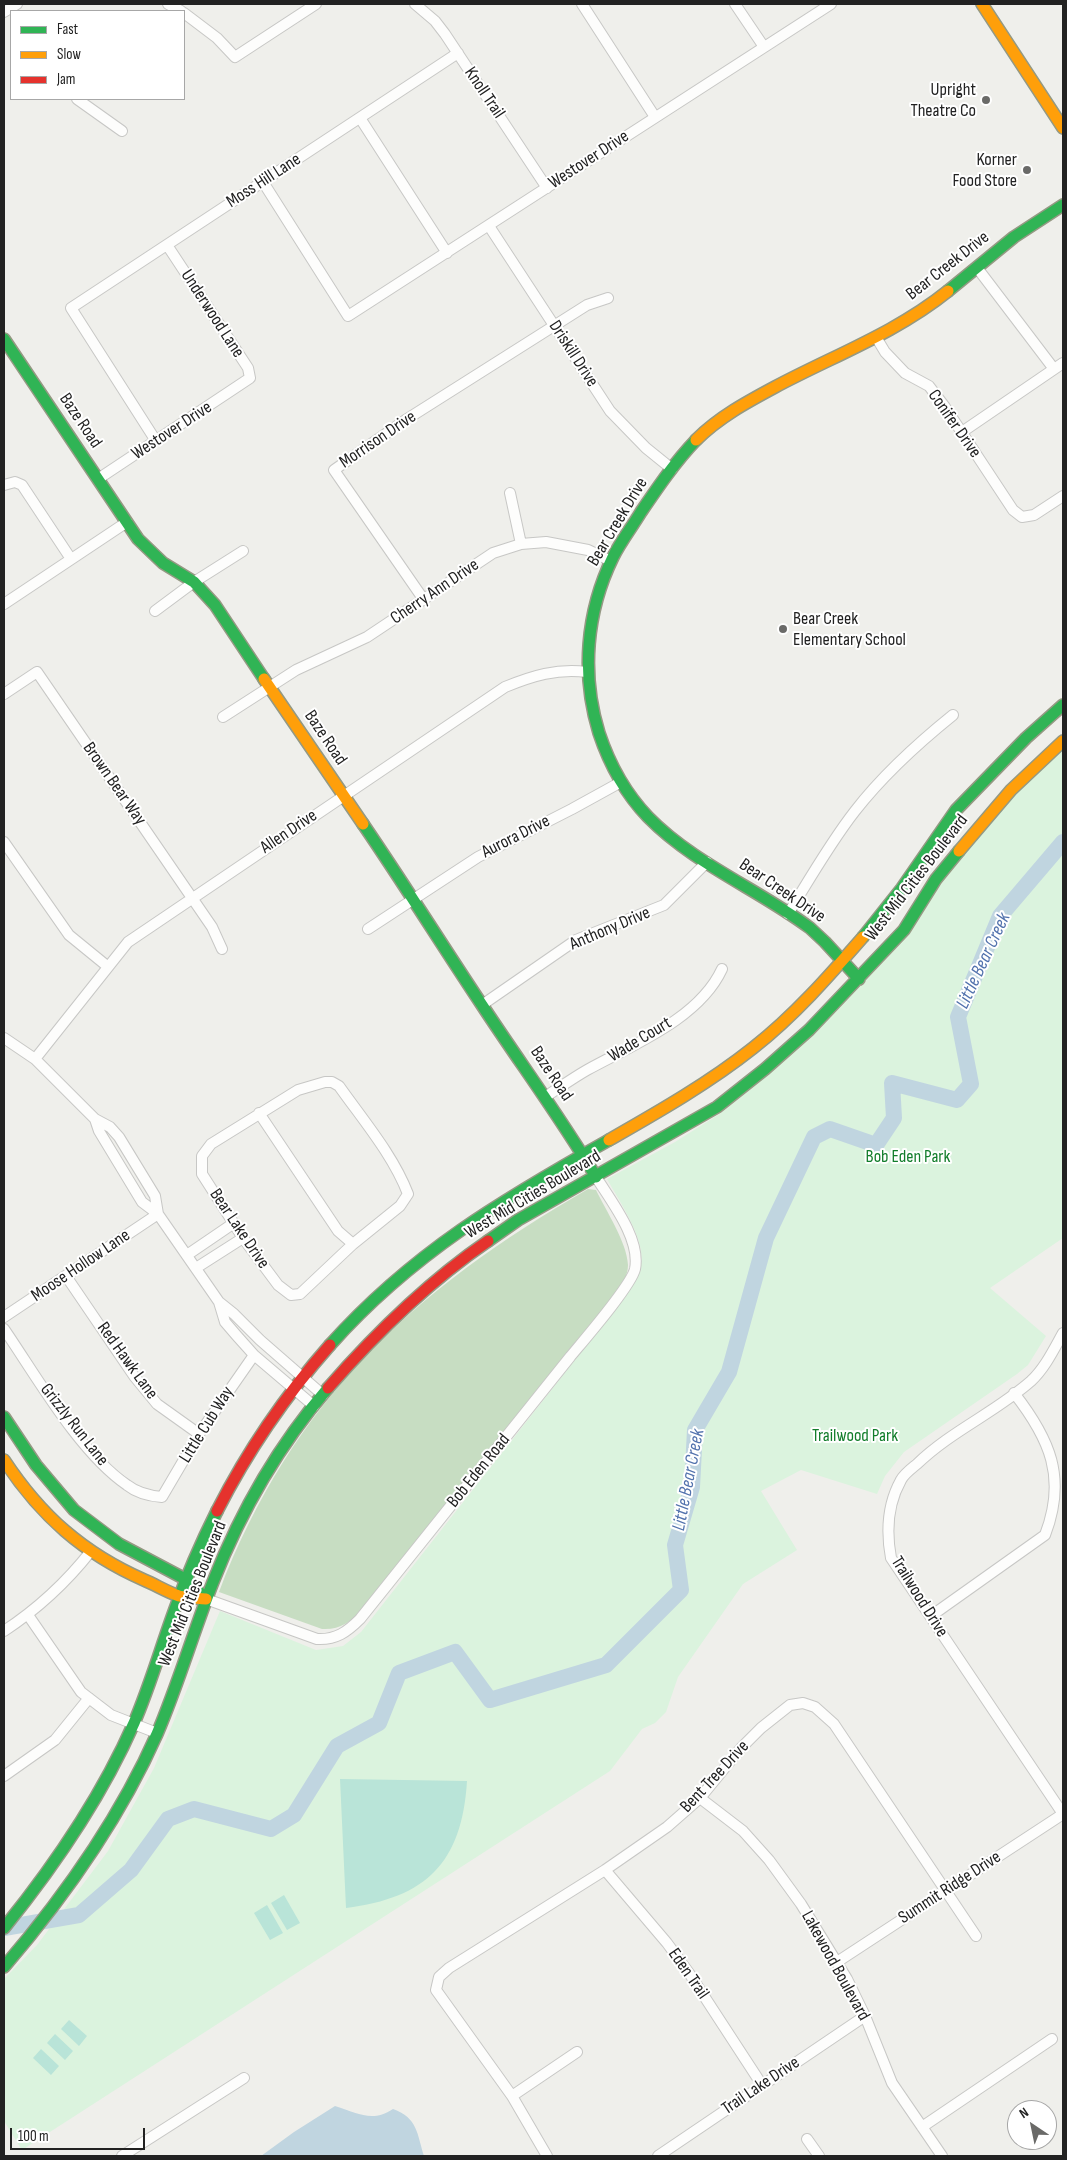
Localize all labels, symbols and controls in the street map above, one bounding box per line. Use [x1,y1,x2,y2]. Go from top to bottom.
legend [10,10,185,100]
text: Fast [57,20,78,39]
text: Slow [57,45,81,64]
street label: Knoll Trail [459,63,509,123]
text: Jam [57,70,75,89]
place label: Upright Theatre Co [910,79,976,122]
marker: Upright Theatre Co [980,94,992,106]
street label: Westover Drive [545,126,633,194]
street label: Moss Hill Lane [223,149,305,213]
place label: Korner Food Store [952,149,1017,192]
marker: Korner Food Store [1021,164,1033,176]
street label: Bear Creek Drive [902,227,994,305]
street label: Underwood Lane [176,266,248,362]
street label: Driskill Drive [544,317,602,391]
street label: Conifer Drive [923,386,985,462]
street label: Baze Road [54,390,106,452]
street label: Westover Drive [128,397,216,465]
street label: Morrison Drive [336,407,420,473]
street label: Bear Creek Drive [583,474,653,570]
street label: Cherry Ann Drive [387,555,483,629]
place label: Bear Creek Elementary School [793,608,906,650]
marker: Bear Creek Elementary School [777,623,789,635]
street label: Baze Road [299,707,351,769]
street label: Brown Bear Way [78,738,150,830]
street label: Allen Drive [256,805,322,859]
street label: West Mid Cities Boulevard [861,810,973,946]
street label: Aurora Drive [478,811,554,863]
street label: Bear Creek Drive [735,854,829,928]
street label: Anthony Drive [566,902,654,956]
water label: Little Bear Creek [952,909,1016,1013]
street label: Wade Court [604,1013,676,1067]
street label: Baze Road [525,1043,577,1105]
street label: West Mid Cities Boulevard [461,1146,605,1244]
park label: Bob Eden Park [866,1146,950,1168]
street label: Bear Lake Drive [204,1185,274,1273]
street label: Moose Hollow Lane [28,1225,134,1307]
street label: Red Hawk Lane [92,1318,162,1404]
street label: Grizzly Run Lane [35,1380,113,1470]
street label: Little Cub Way [175,1383,239,1467]
park label: Trailwood Park [812,1425,898,1447]
water label: Little Bear Creek [668,1427,710,1533]
street label: Bob Eden Road [443,1430,515,1512]
street label: West Mid Cities Boulevard [154,1518,232,1670]
street label: Trailwood Drive [886,1553,952,1641]
street label: Bent Tree Drive [676,1736,754,1818]
street label: Summit Ridge Drive [895,1847,1005,1929]
street label: Lakewood Boulevard [796,1907,874,2025]
street label: Eden Trail [663,1944,713,2004]
street label: Trail Lake Drive [718,2052,804,2120]
north arrow [1007,2100,1057,2150]
text: N [1016,2104,1032,2122]
scale bar [12,2118,148,2150]
text: 100 m [18,2127,49,2146]

